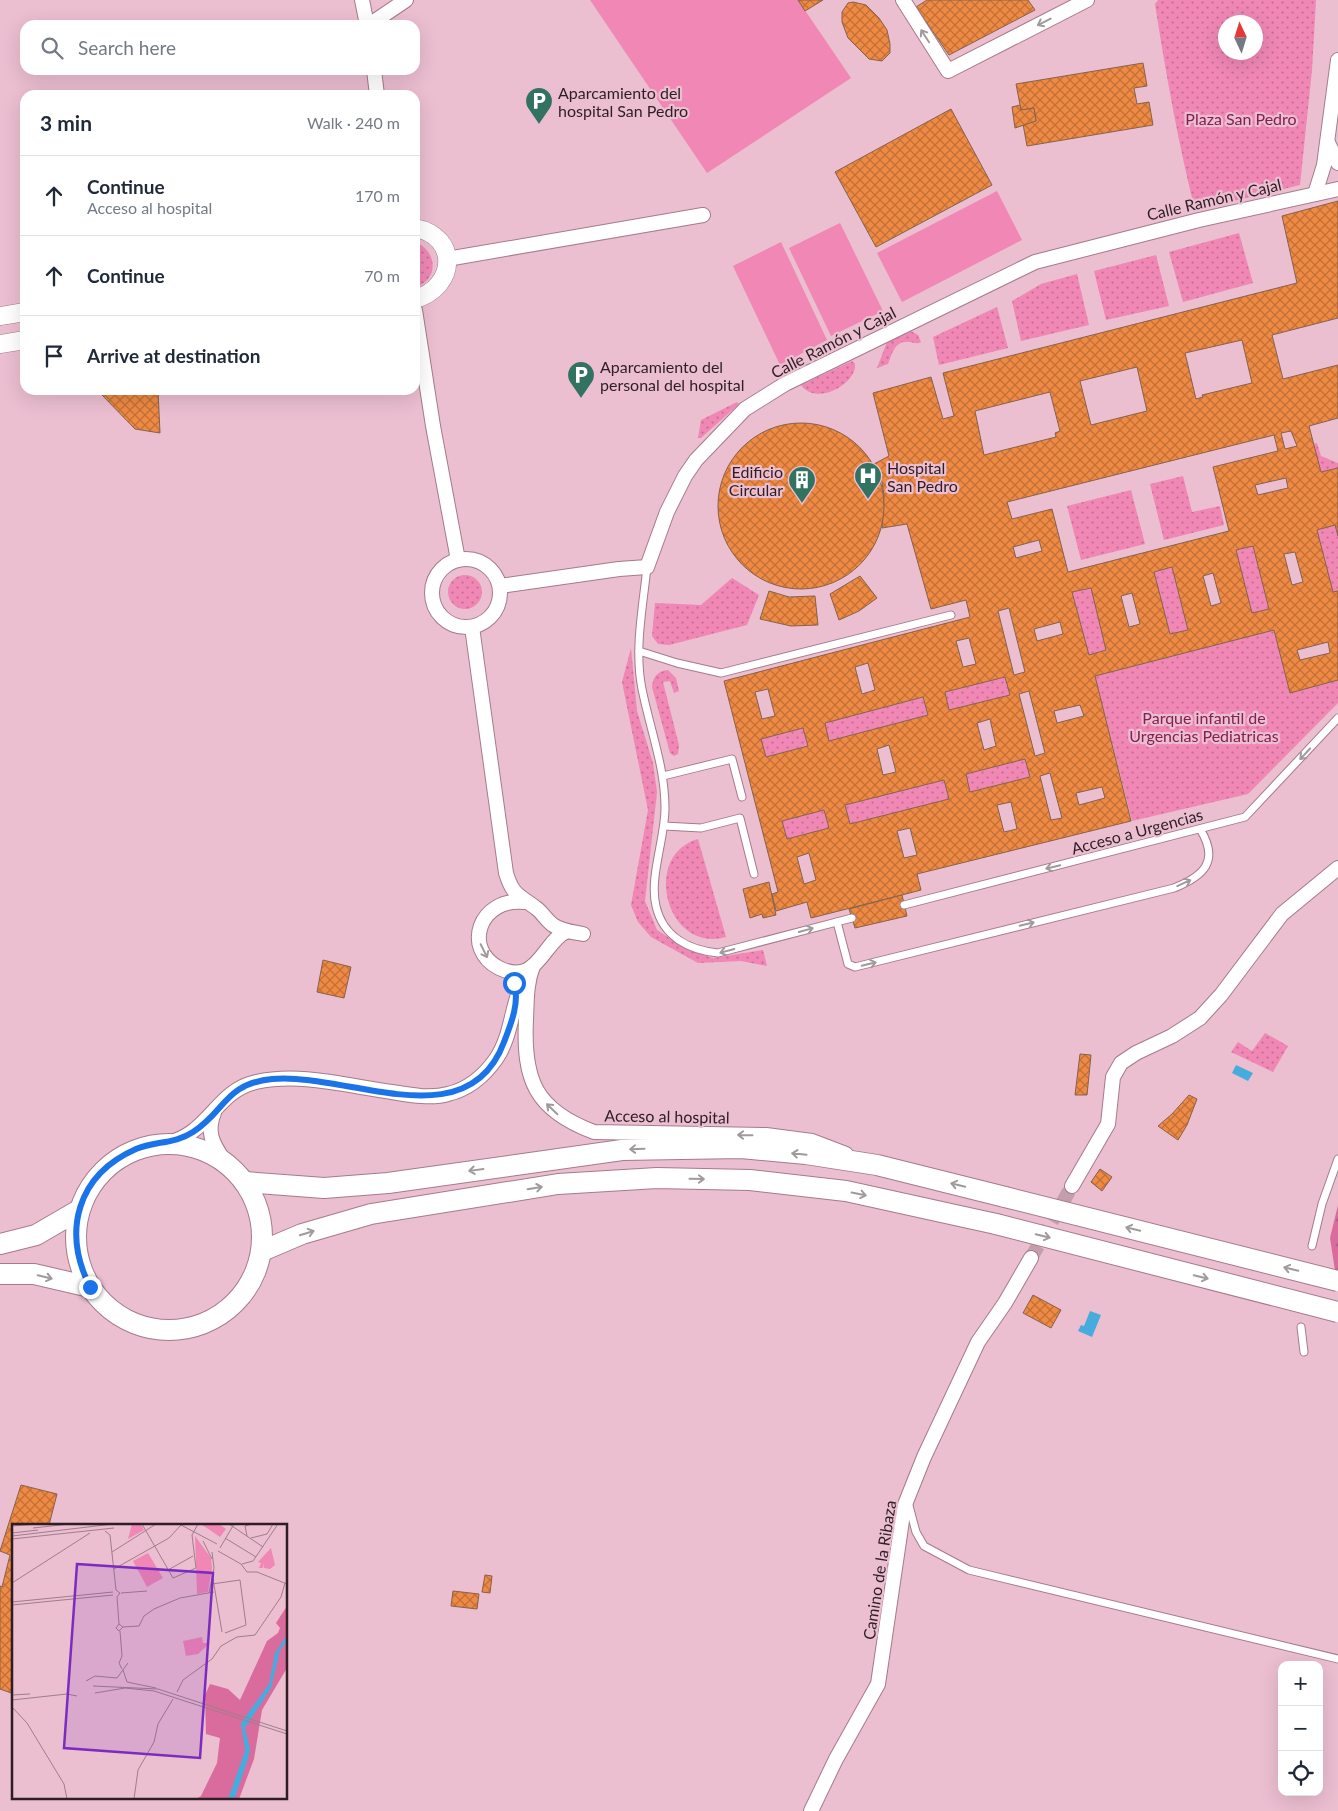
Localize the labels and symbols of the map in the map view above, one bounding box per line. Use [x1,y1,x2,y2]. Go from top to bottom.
north arrow [1218,15,1263,60]
one-way arrow [1036,17,1051,27]
one-way arrow [920,29,930,43]
place label: Aparcamiento del hospital San Pedro [558,83,688,120]
parking icon: Aparcamiento del hospital San Pedro [524,86,554,125]
park label: Plaza San Pedro [1185,109,1297,128]
street label: Calle Ramón y Cajal [1145,174,1283,224]
street label: Calle Ramón y Cajal [767,302,899,382]
place label: Aparcamiento del personal del hospital [600,357,744,394]
parking icon: Aparcamiento del personal del hospital [566,360,596,399]
place label: Hospital San Pedro [887,458,958,495]
hospital icon: Hospital San Pedro [853,461,883,500]
place label: Edificio Circular [729,462,783,499]
building icon: Edificio Circular [787,465,817,504]
park label: Parque infantil de Urgencias Pediatricas [1129,708,1279,745]
one-way arrow [1299,748,1311,761]
street label: Acceso a Urgencias [1069,804,1205,858]
one-way arrow [1046,862,1062,872]
one-way arrow [1176,878,1191,888]
one-way arrow [1019,919,1035,928]
one-way arrow [797,925,813,934]
one-way arrow [479,943,489,958]
one-way arrow [720,947,736,956]
one-way arrow [861,959,877,968]
route start [503,972,526,995]
one-way arrow [546,1102,558,1115]
street label: Acceso al hospital [604,1105,730,1127]
one-way arrow [738,1130,754,1140]
one-way arrow [629,1145,645,1154]
one-way arrow [791,1149,807,1159]
one-way arrow [468,1165,484,1175]
one-way arrow [688,1174,705,1184]
one-way arrow [951,1180,967,1189]
one-way arrow [527,1182,543,1192]
one-way arrow [850,1189,866,1199]
one-way arrow [1126,1224,1142,1233]
one-way arrow [299,1227,315,1237]
one-way arrow [1035,1232,1051,1242]
one-way arrow [1283,1264,1299,1273]
one-way arrow [37,1273,53,1282]
one-way arrow [1192,1273,1208,1282]
route end [79,1276,102,1299]
street label: Camino de la Ribaza [859,1499,899,1641]
inset map [12,1524,288,1798]

